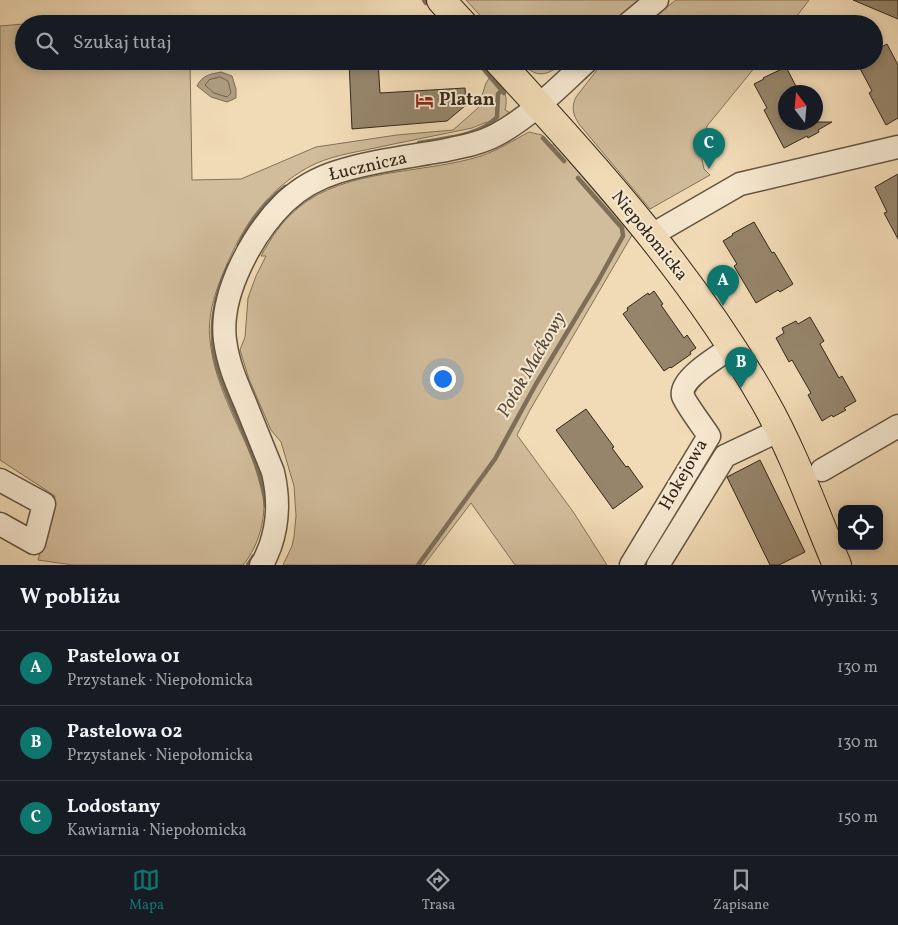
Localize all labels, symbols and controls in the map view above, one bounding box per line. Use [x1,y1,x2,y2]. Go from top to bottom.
search box [15,15,883,70]
icon: search [33,29,61,57]
text: Szukaj tutaj [73,30,172,56]
north arrow [778,85,823,130]
place label: Platan [439,88,495,113]
hotel icon: Platan [415,90,435,110]
pin: C [693,128,725,169]
street label: Łucznicza [326,146,410,188]
street label: Niepołomicka [605,186,693,287]
pin: A [707,265,739,306]
water label: Potok Maćkowy [491,307,573,423]
pin: B [725,347,757,388]
your location [430,366,456,392]
street label: Hokejowa [654,435,714,515]
map controls [838,505,883,550]
button: locate [838,505,883,550]
text: W pobliżu [20,583,120,612]
text: Wyniki: 3 [811,587,878,609]
text: Pastelowa 01 [67,644,180,670]
text: A [30,657,42,679]
text: 130 m [837,657,878,679]
text: Przystanek · Niepołomicka [67,670,253,692]
text: Pastelowa 02 [67,719,182,745]
text: B [31,732,41,754]
text: 130 m [837,732,878,754]
text: Przystanek · Niepołomicka [67,745,253,767]
text: Lodostany [67,794,160,820]
text: C [31,807,41,829]
text: 150 m [837,807,878,829]
text: Kawiarnia · Niepołomicka [67,820,247,842]
tab: Mapa [129,866,164,915]
tab: Trasa [422,866,455,915]
tab: Zapisane [713,866,769,915]

